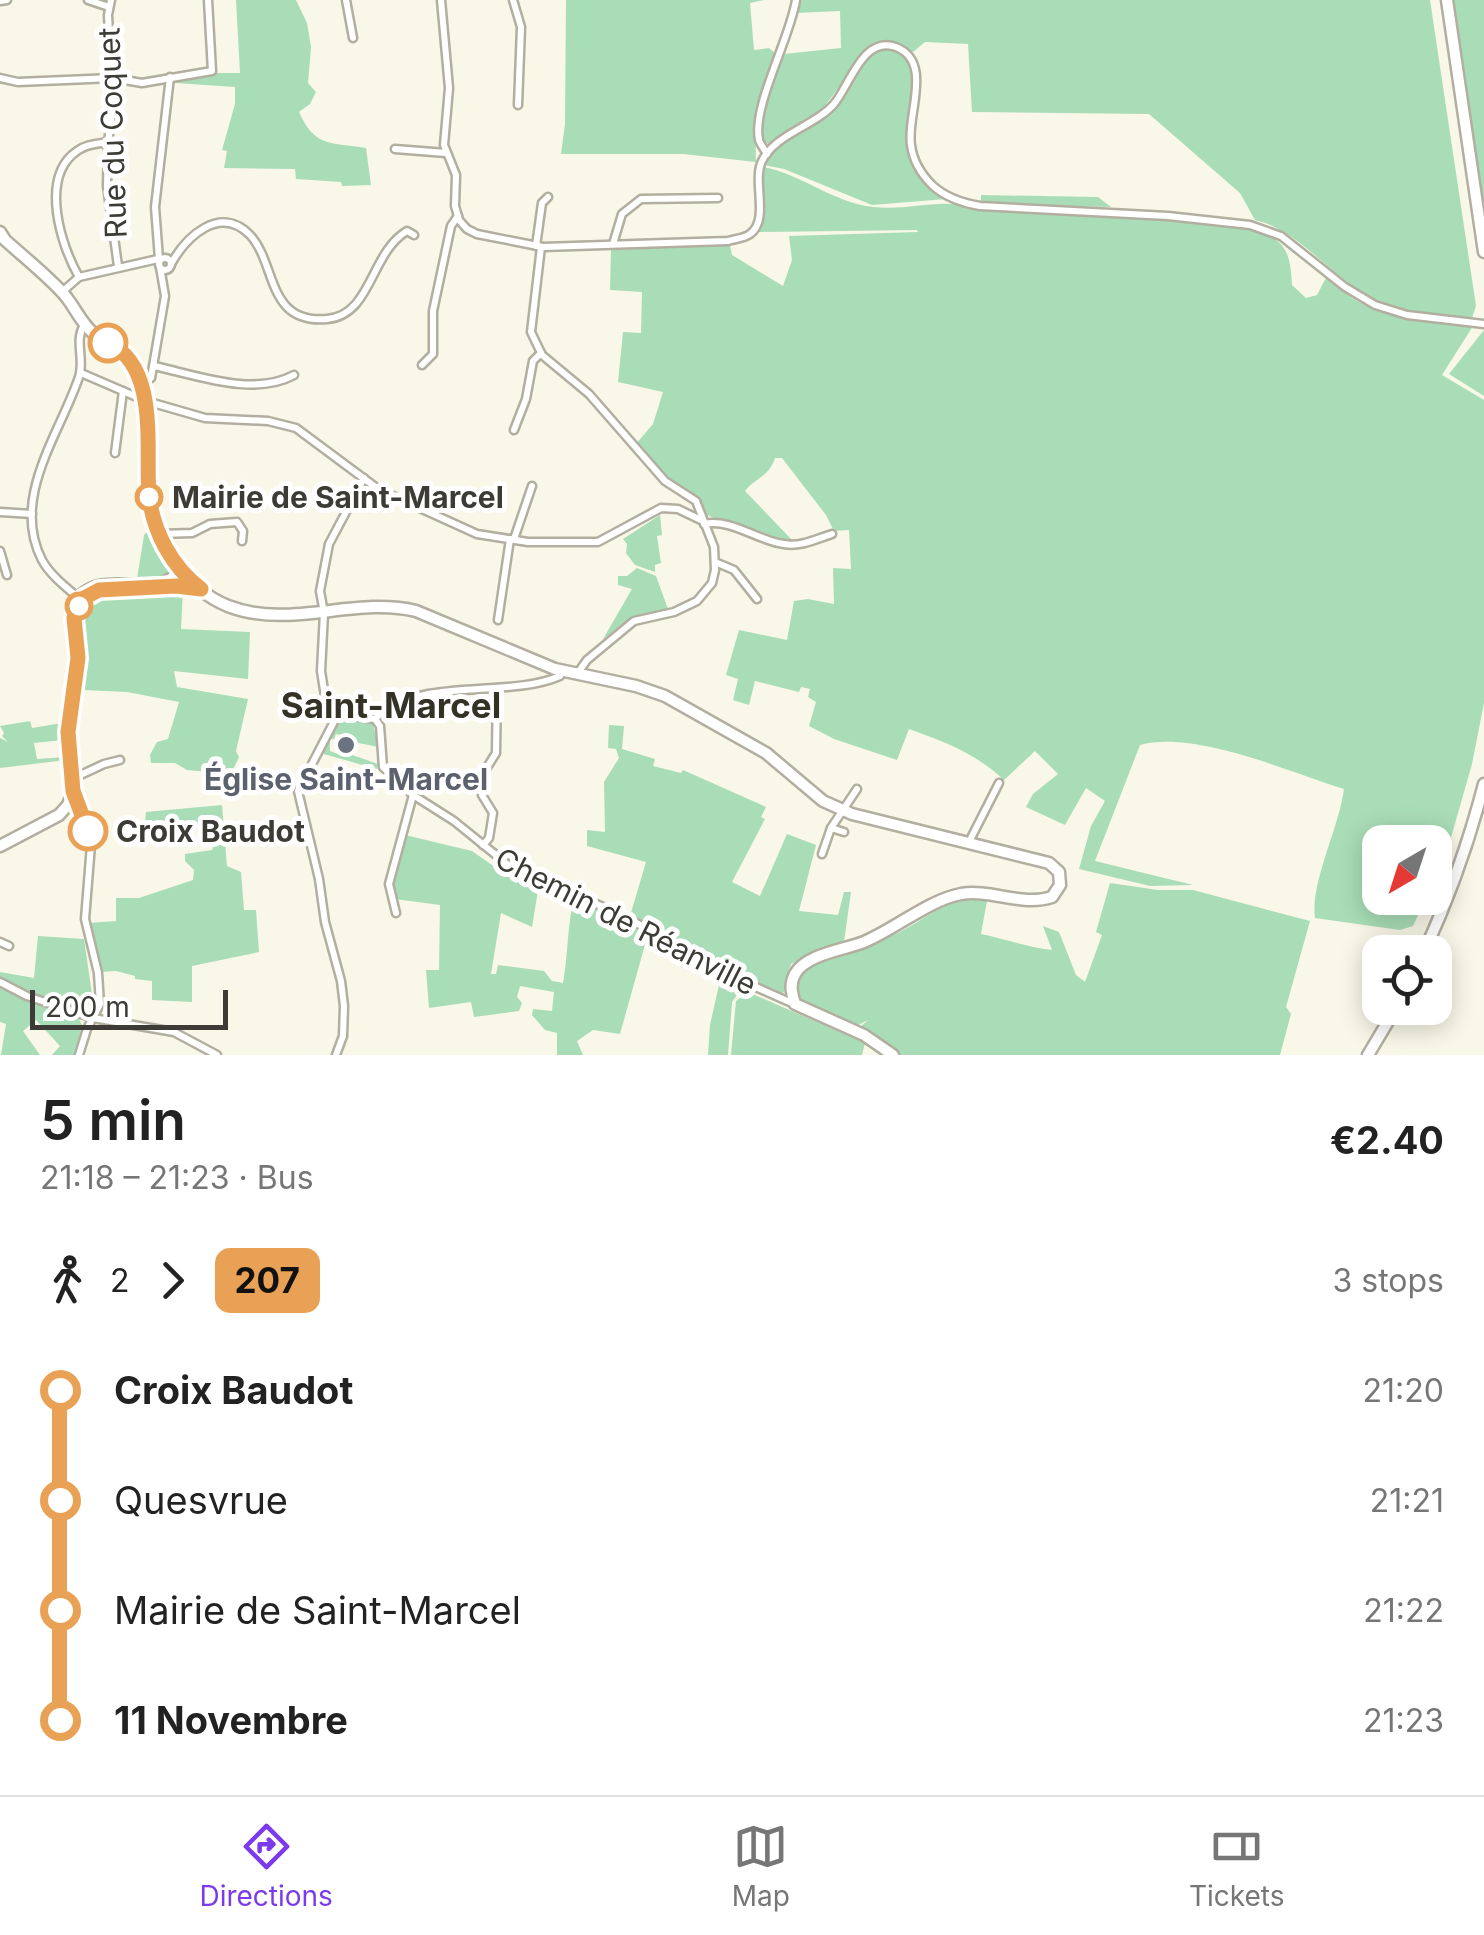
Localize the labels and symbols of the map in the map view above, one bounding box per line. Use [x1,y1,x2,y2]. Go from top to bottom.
street label: Rue du Coquet [90,27,134,239]
unlabelled marker [89,324,127,362]
place label: Mairie de Saint-Marcel [172,479,504,515]
marker: Mairie de Saint-Marcel [136,484,162,510]
unlabelled marker [66,593,92,619]
district label: Saint-Marcel [281,684,501,726]
marker: Église Saint-Marcel [335,734,357,756]
place label: Église Saint-Marcel [204,761,488,797]
marker: Croix Baudot [69,812,107,850]
place label: Croix Baudot [116,813,305,849]
north arrow [1362,825,1452,915]
street label: Chemin de Réanville [489,840,763,1002]
scale bar [30,985,228,1030]

